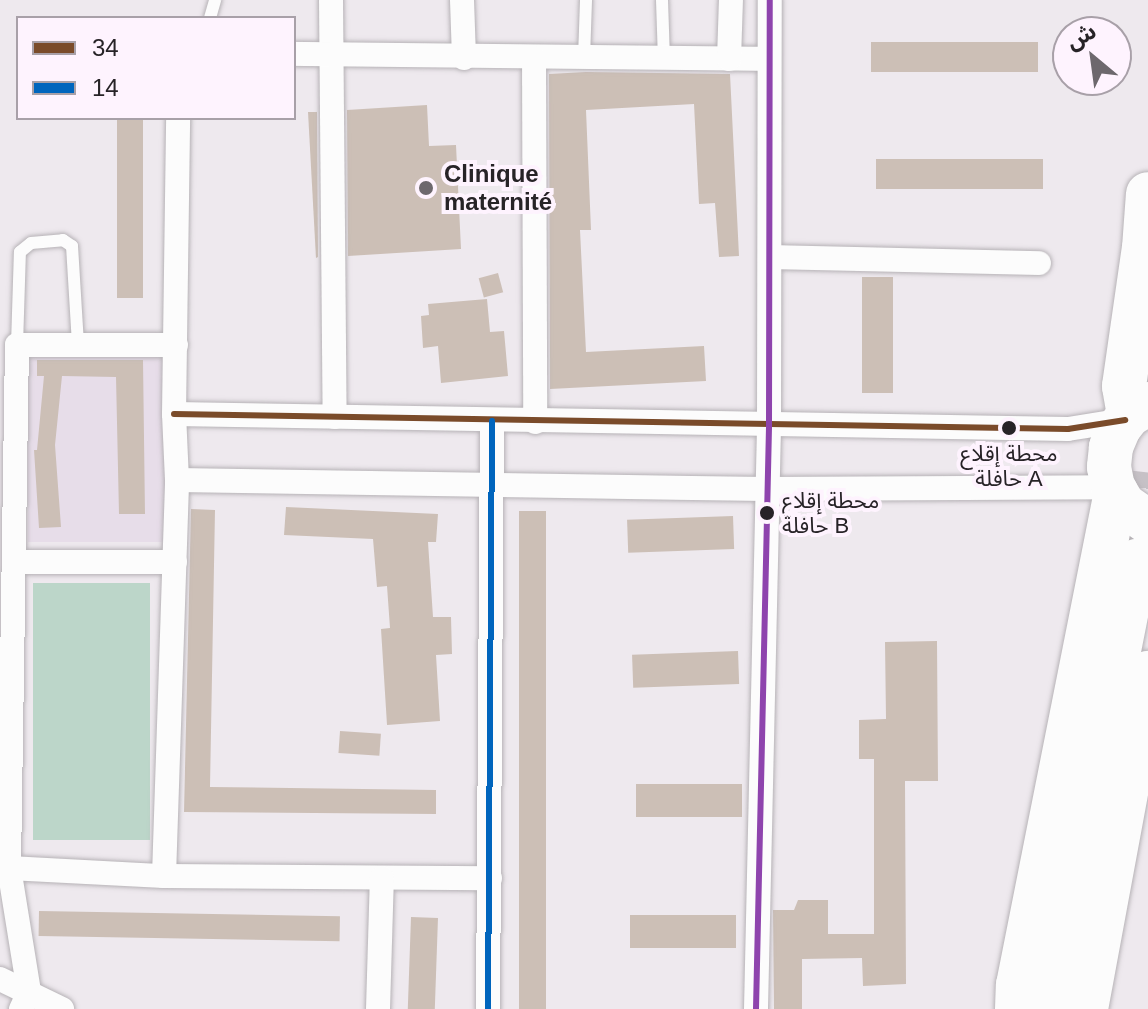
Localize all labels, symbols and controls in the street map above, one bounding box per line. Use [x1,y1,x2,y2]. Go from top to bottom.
legend [16,16,296,120]
north arrow [1052,16,1132,96]
text: ش [1062,18,1100,55]
text: 34 [92,34,119,61]
text: 14 [92,74,119,101]
place label: Clinique maternité [444,160,552,216]
marker: Clinique maternité [415,177,437,199]
marker: محطة إقلاع حافلة A [1001,420,1017,436]
place label: محطة إقلاع حافلة A [960,440,1058,492]
place label: محطة إقلاع حافلة B [782,487,879,538]
marker: محطة إقلاع حافلة B [759,505,775,521]

